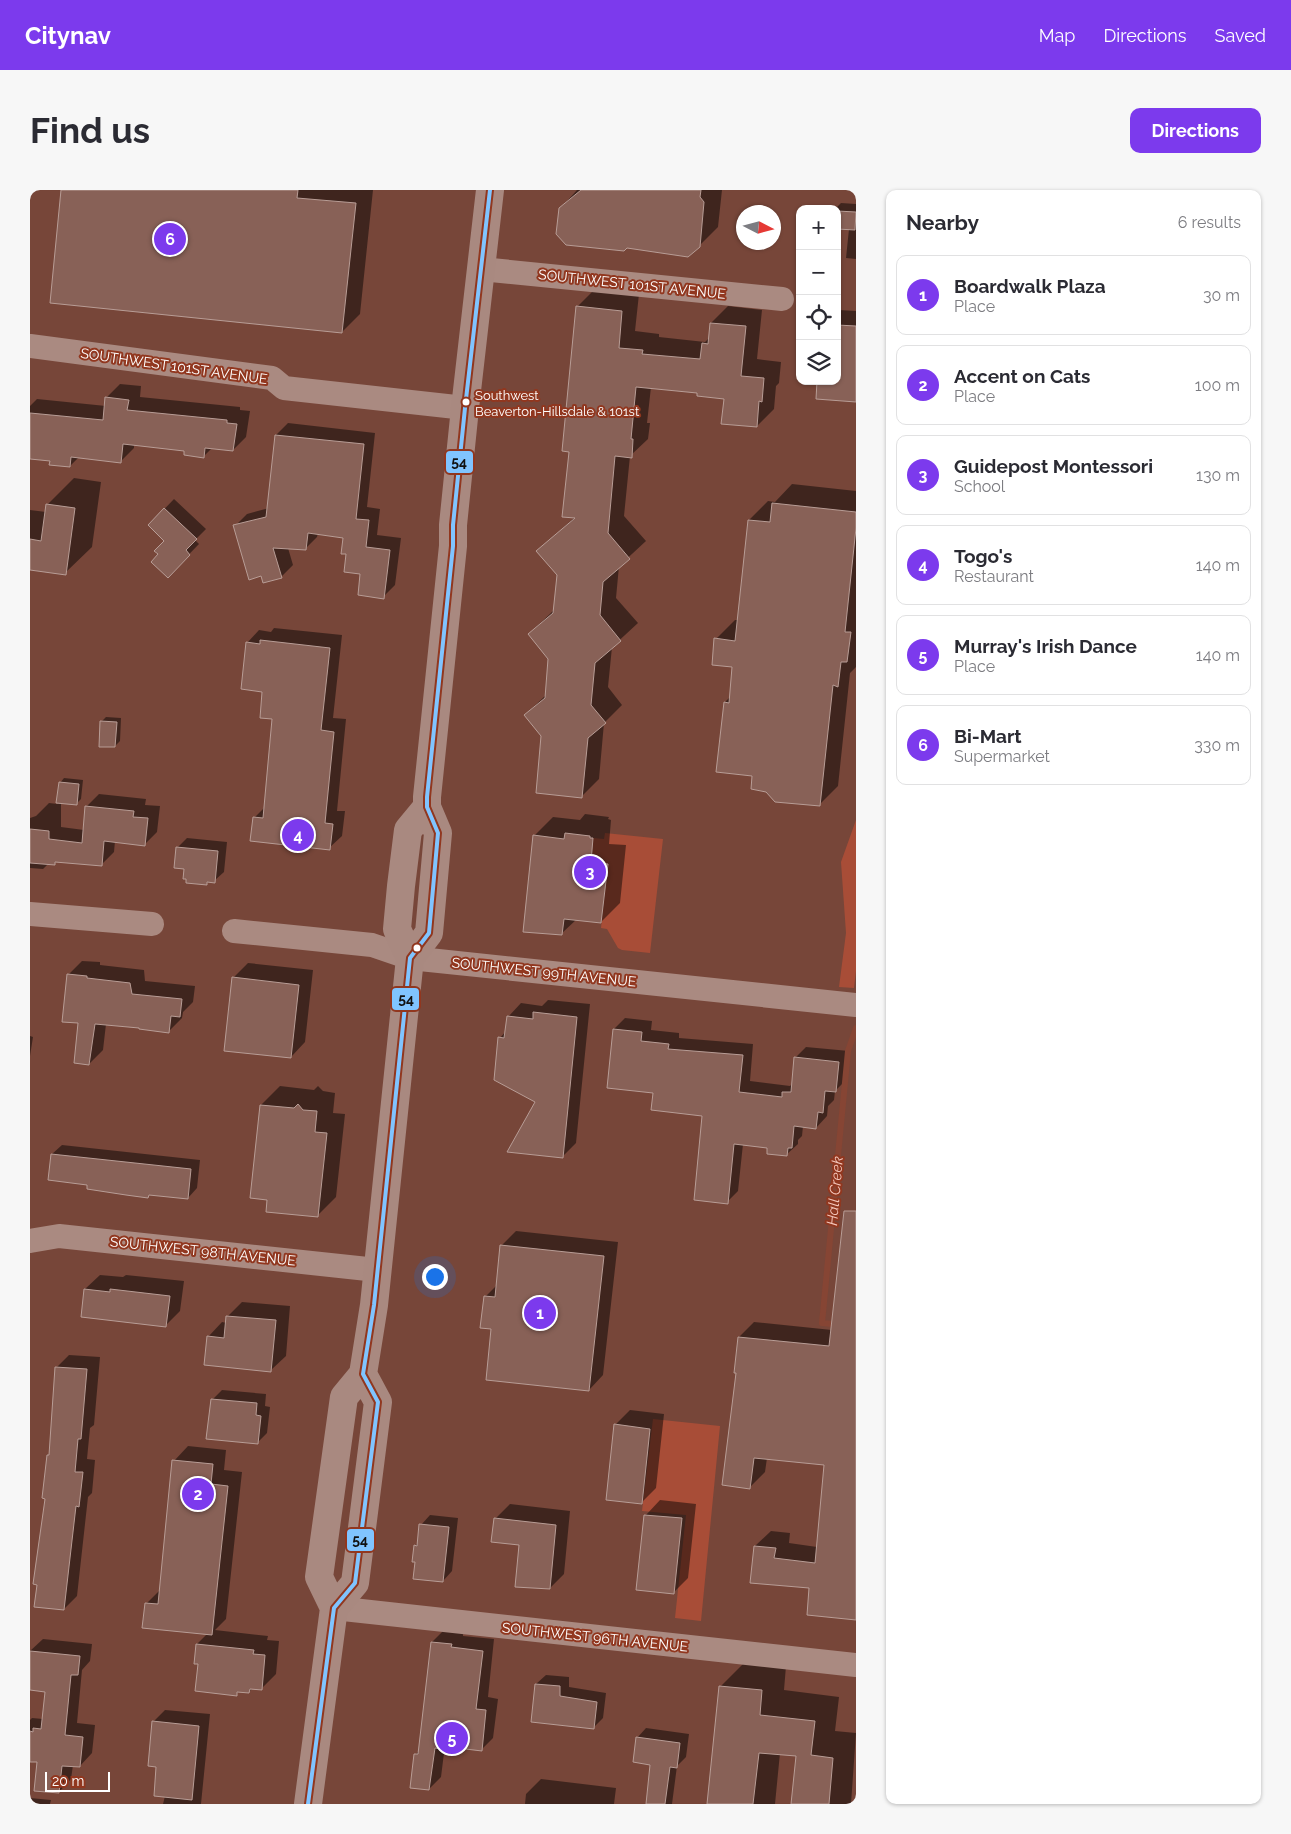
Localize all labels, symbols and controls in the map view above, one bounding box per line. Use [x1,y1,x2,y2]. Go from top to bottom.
text: Citynav [25,21,111,50]
text: Map [1039,25,1075,46]
text: Directions [1103,25,1187,46]
text: Saved [1215,25,1266,46]
button: Directions [1130,108,1261,153]
text: Find us [30,110,150,151]
north arrow [736,205,781,250]
map controls [796,205,841,385]
button: + [796,205,841,250]
text: Nearby [906,210,979,235]
text: 6 results [1178,213,1241,232]
pin: 6 [154,220,186,258]
button: − [796,250,841,295]
street label: SOUTHWEST 101ST AVENUE [537,266,727,302]
text: Boardwalk Plaza [954,275,1106,297]
text: 1 [919,286,927,305]
text: 30 m [1203,286,1240,305]
button: locate [796,295,841,340]
text: Place [954,297,995,316]
button: layers [796,340,841,385]
street label: SOUTHWEST 101ST AVENUE [79,345,269,387]
text: Accent on Cats [954,365,1090,387]
text: 2 [918,376,928,395]
text: 100 m [1195,376,1240,395]
text: Place [954,387,995,406]
place label: Southwest Beaverton-Hillsdale & 101st [475,388,640,419]
marker: Southwest Beaverton-Hillsdale & 101st [461,397,471,407]
line badge: 54 [445,450,474,474]
text: 54 [451,454,467,470]
text: Guidepost Montessori [954,455,1153,477]
text: 3 [919,466,927,485]
text: 130 m [1196,466,1240,485]
text: School [954,477,1005,496]
text: Togo's [954,545,1012,567]
text: 4 [918,556,928,575]
text: 140 m [1196,556,1240,575]
text: Restaurant [954,567,1034,586]
text: Murray's Irish Dance [954,635,1137,657]
text: 5 [919,646,927,665]
text: 140 m [1196,646,1240,665]
text: Place [954,657,995,676]
text: Bi-Mart [954,725,1022,747]
text: 6 [918,736,928,755]
text: 330 m [1194,736,1240,755]
text: Supermarket [954,747,1050,766]
pin: 4 [282,816,314,854]
pin: 3 [574,853,606,891]
unlabelled marker [412,943,422,953]
street label: SOUTHWEST 99TH AVENUE [451,954,637,990]
line badge: 54 [391,987,420,1011]
text: 54 [398,991,414,1007]
water label: Hall Creek [823,1156,847,1226]
street label: SOUTHWEST 98TH AVENUE [109,1233,297,1269]
your location [422,1264,448,1290]
pin: 1 [524,1294,556,1332]
pin: 2 [182,1475,214,1513]
line badge: 54 [346,1528,375,1552]
text: 54 [352,1532,368,1548]
street label: SOUTHWEST 96TH AVENUE [501,1619,689,1655]
pin: 5 [436,1719,468,1757]
scale bar [45,1769,110,1792]
text: 20 m [52,1773,84,1789]

